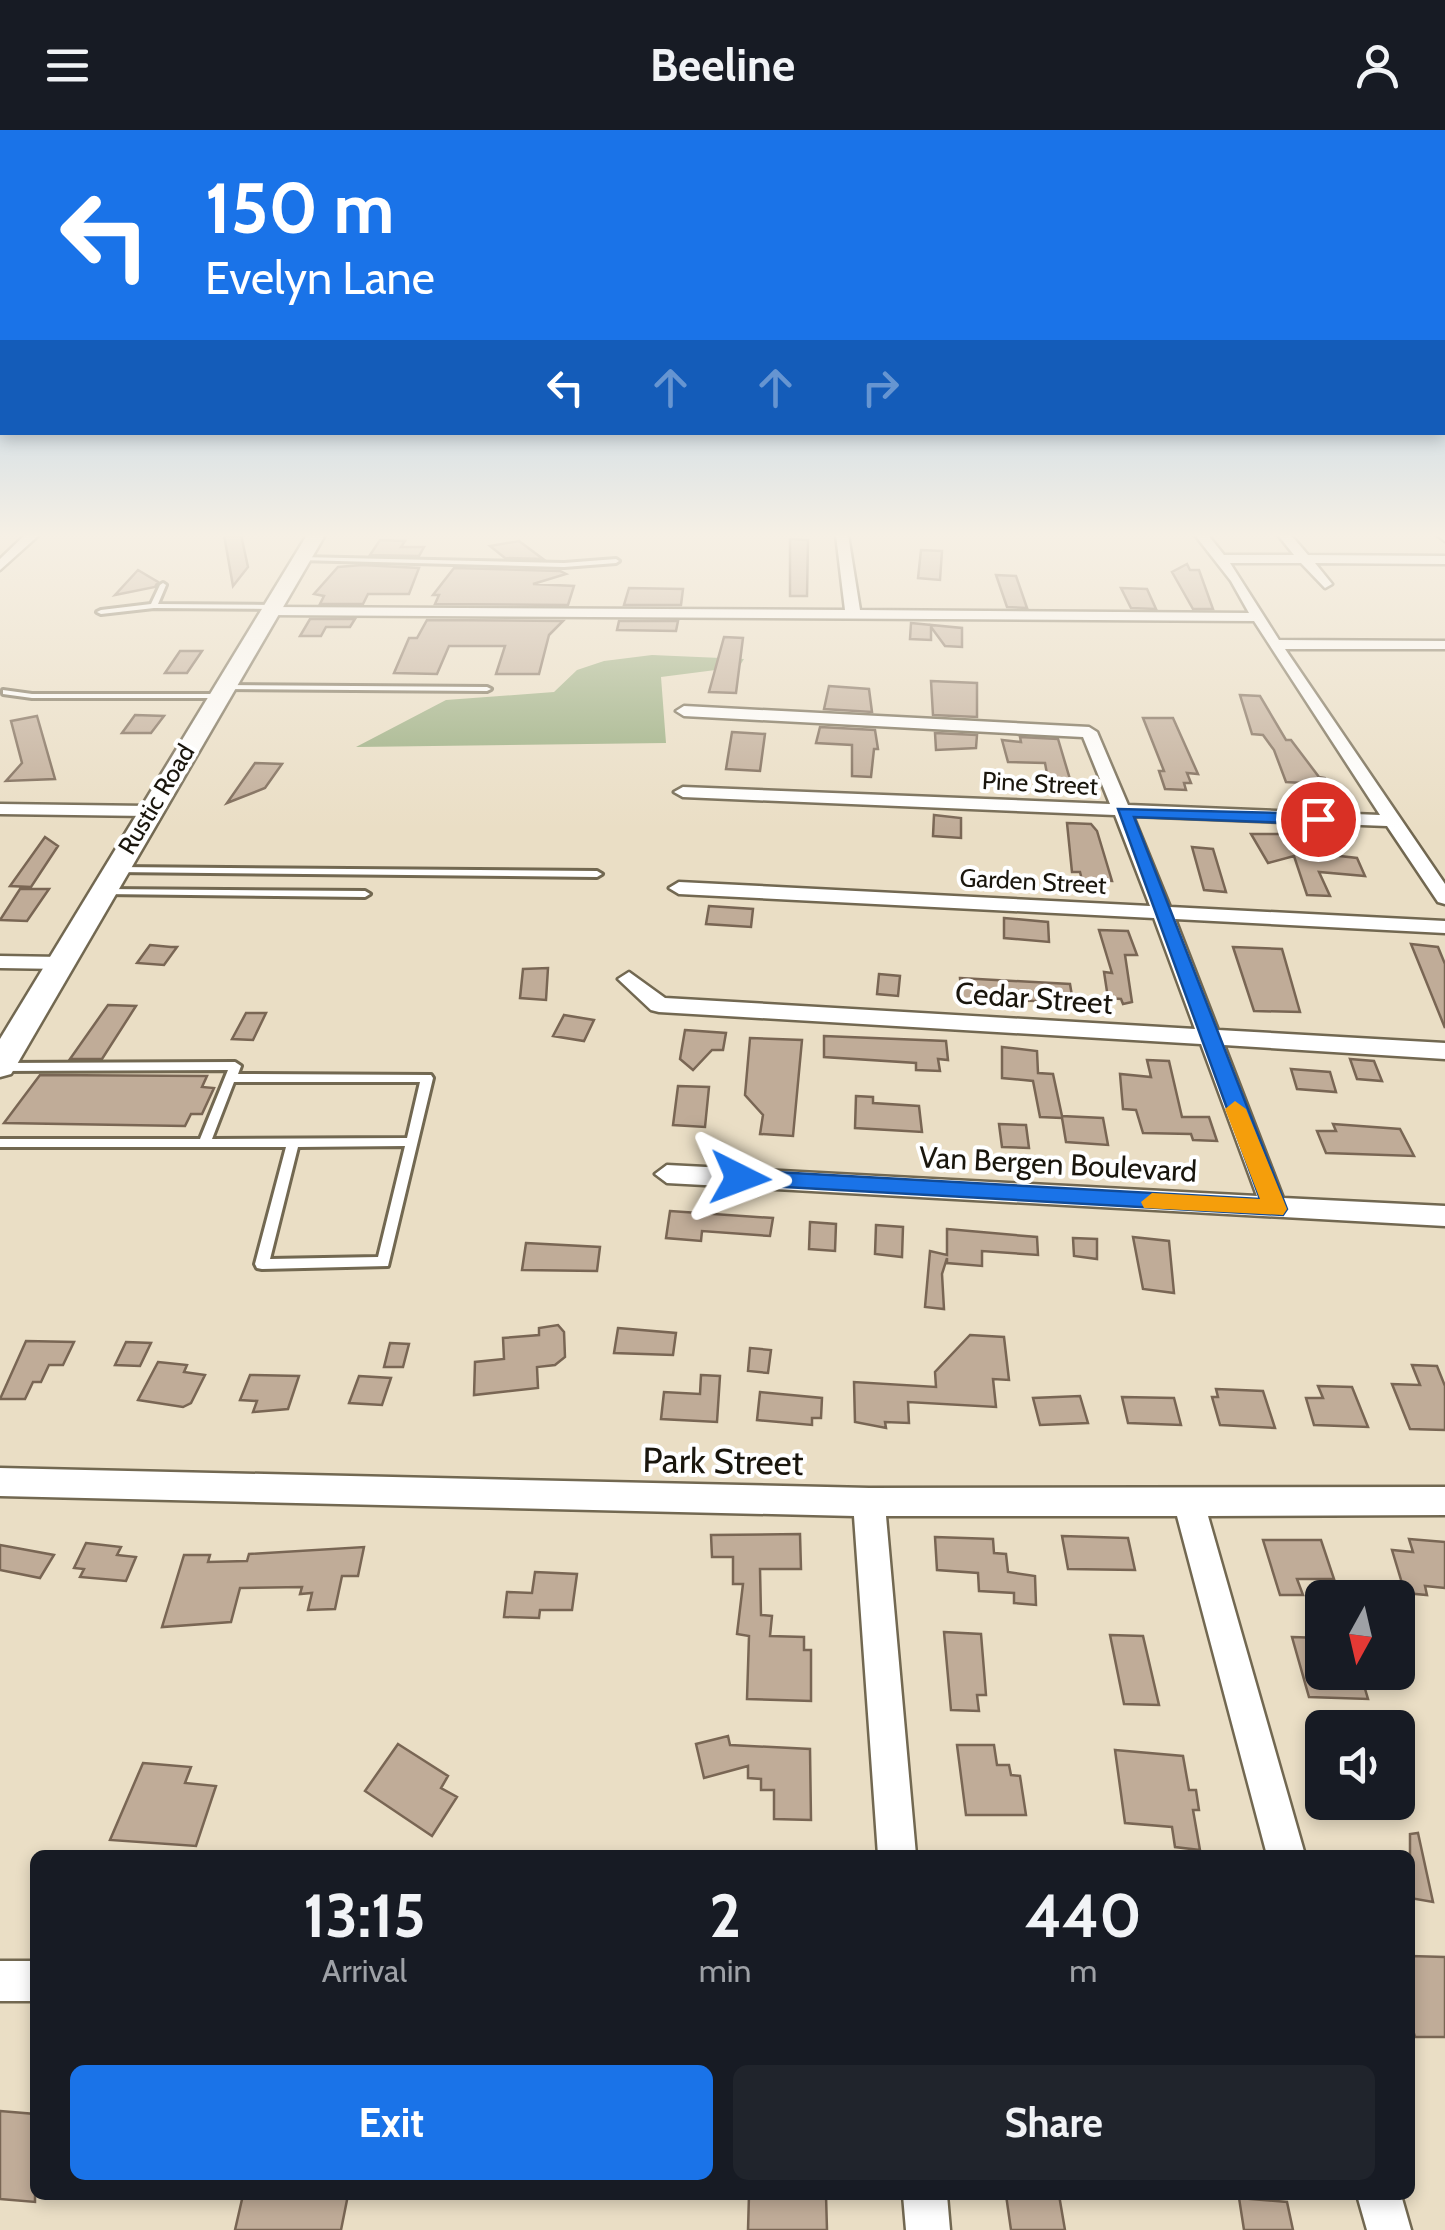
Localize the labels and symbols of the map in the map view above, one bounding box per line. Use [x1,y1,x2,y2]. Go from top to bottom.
street label: Rustic Road [111,738,201,860]
street label: Pine Street [981,765,1099,801]
pin [1276,777,1361,862]
street label: Garden Street [959,862,1108,900]
street label: Cedar Street [954,974,1114,1022]
position arrow [688,1126,792,1230]
street label: Van Bergen Boulevard [918,1138,1198,1190]
street label: Park Street [642,1438,804,1484]
north arrow [1305,1580,1415,1690]

